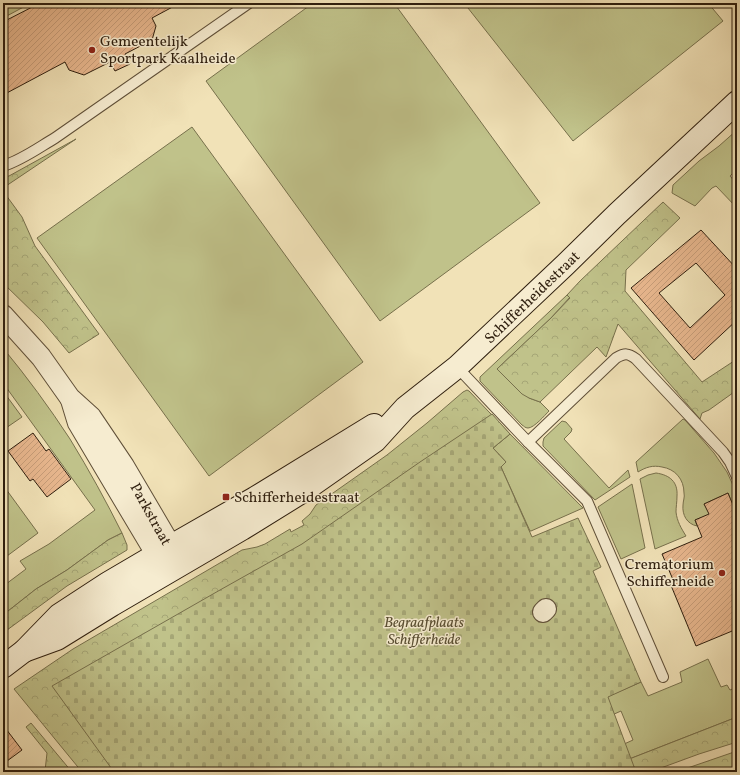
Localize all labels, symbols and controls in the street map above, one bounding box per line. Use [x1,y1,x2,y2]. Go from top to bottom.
place label: Gemeentelijk Sportpark Kaalheide [100,32,236,70]
marker: Gemeentelijk Sportpark Kaalheide [87,45,97,55]
street label: Schifferheidestraat [481,247,585,349]
street label: Parkstraat [124,480,176,550]
place label: Schifferheidestraat [234,488,360,509]
marker: Schifferheidestraat [221,492,231,502]
place label: Crematorium Schifferheide [625,555,714,593]
marker: Crematorium Schifferheide [717,568,727,578]
park label: Begraafplaats Schifferheide [384,613,465,651]

